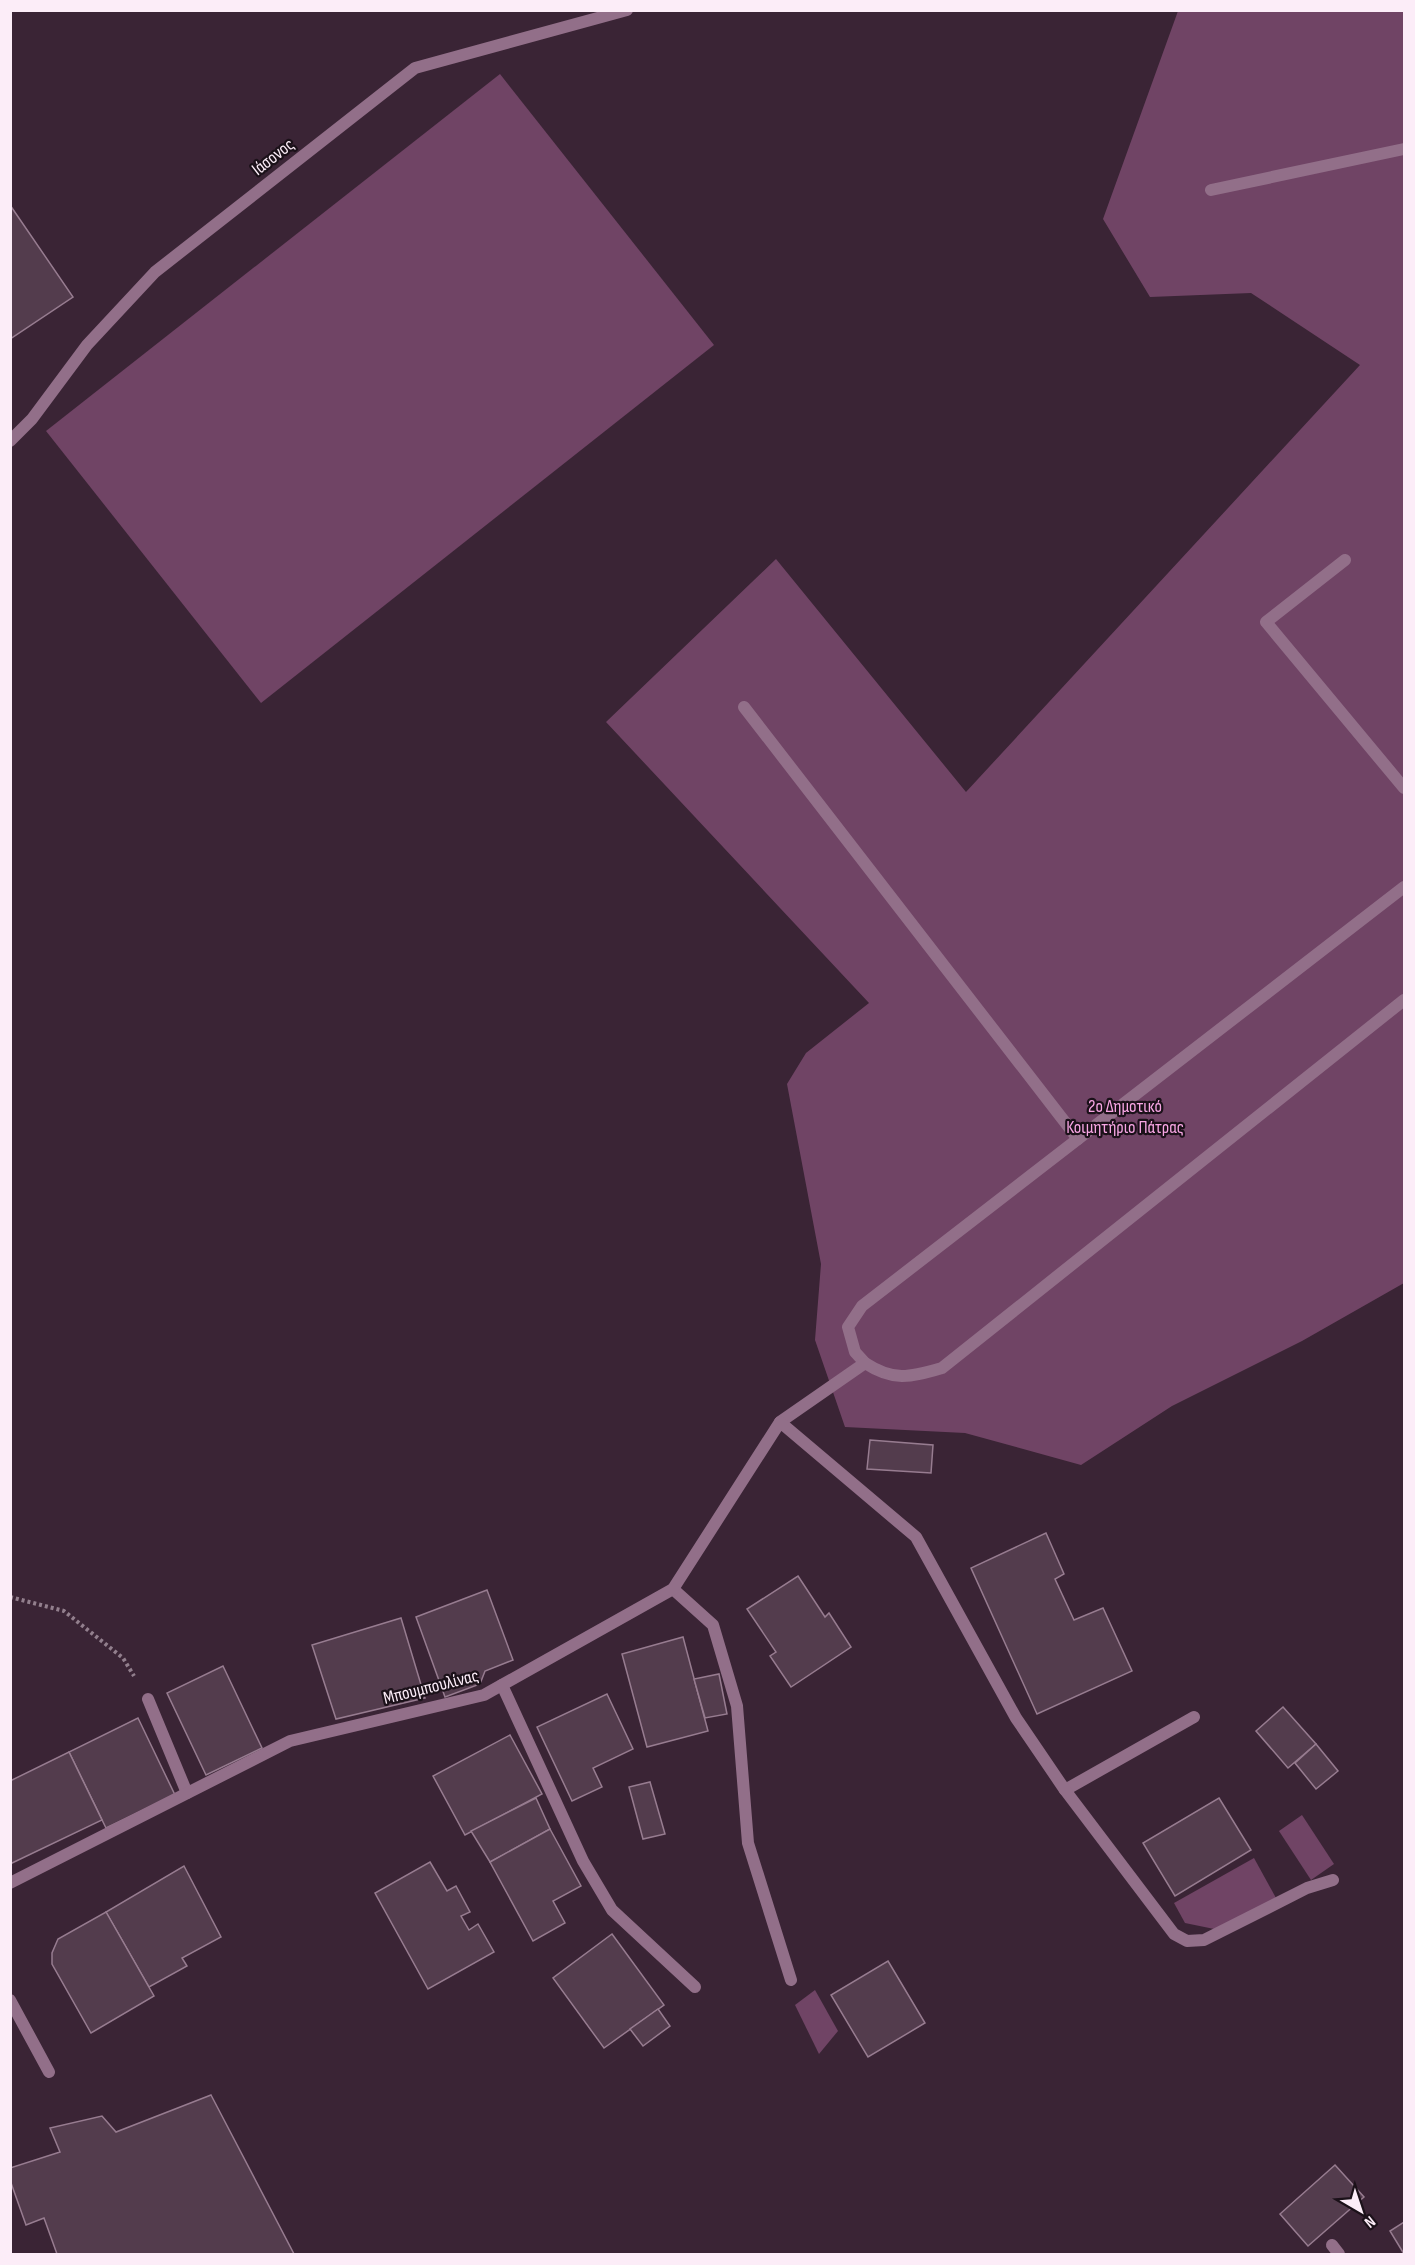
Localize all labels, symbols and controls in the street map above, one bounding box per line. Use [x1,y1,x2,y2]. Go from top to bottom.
street label: Ιάσονος [248,134,298,180]
park label: 2o Δημοτικό Κοιμητήριο Πάτρας [1066,1096,1184,1138]
street label: Μπουμπουλίνας [381,1665,481,1709]
north arrow [1331,2181,1391,2241]
text: N [1360,2211,1379,2232]

